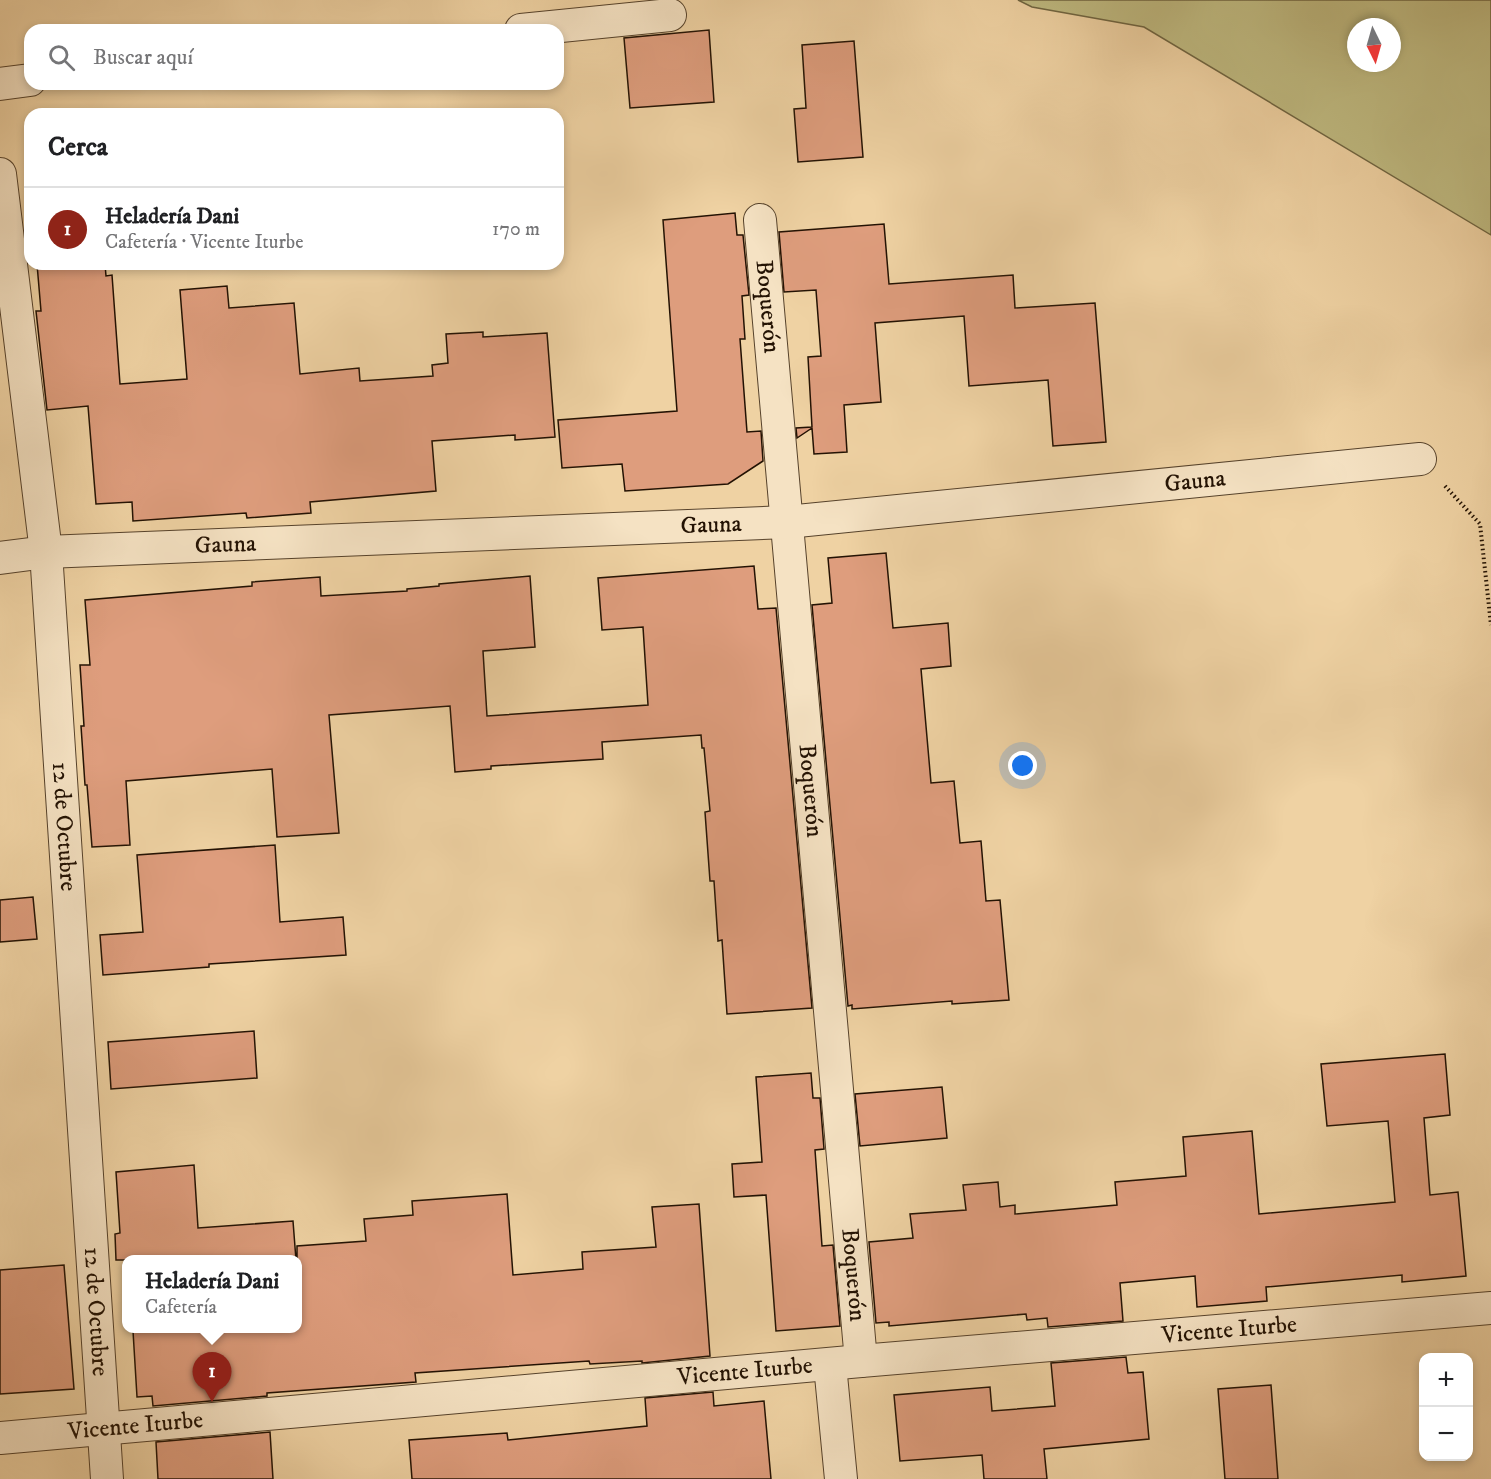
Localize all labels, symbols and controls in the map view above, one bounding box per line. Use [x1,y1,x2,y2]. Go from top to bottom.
north arrow [1347,18,1401,72]
search box [24,24,564,90]
icon: search [45,41,78,74]
text: Buscar aquí [93,44,193,71]
text: Cerca [48,131,108,164]
text: Heladería Dani [105,203,239,230]
text: 1 [64,217,71,242]
text: 170 m [492,217,540,242]
text: Cafetería · Vicente Iturbe [105,230,304,255]
street label: Boquerón [749,259,787,355]
street label: Gauna [1163,463,1228,499]
street label: Gauna [680,509,743,541]
street label: Gauna [194,528,258,561]
street label: Boquerón [791,743,830,839]
your location [1008,751,1037,780]
street label: 12 de Octubre [45,761,83,892]
street label: Boquerón [834,1227,872,1323]
street label: 12 de Octubre [77,1246,115,1377]
popup [122,1255,302,1333]
text: Heladería Dani [145,1268,279,1295]
text: Cafetería [145,1295,217,1320]
street label: Vicente Iturbe [1159,1309,1298,1351]
street label: Vicente Iturbe [675,1350,814,1392]
pin: 1 [192,1352,232,1402]
map controls [1419,1353,1473,1461]
button: + [1419,1353,1473,1407]
street label: Vicente Iturbe [66,1405,204,1447]
button: − [1419,1407,1473,1461]

